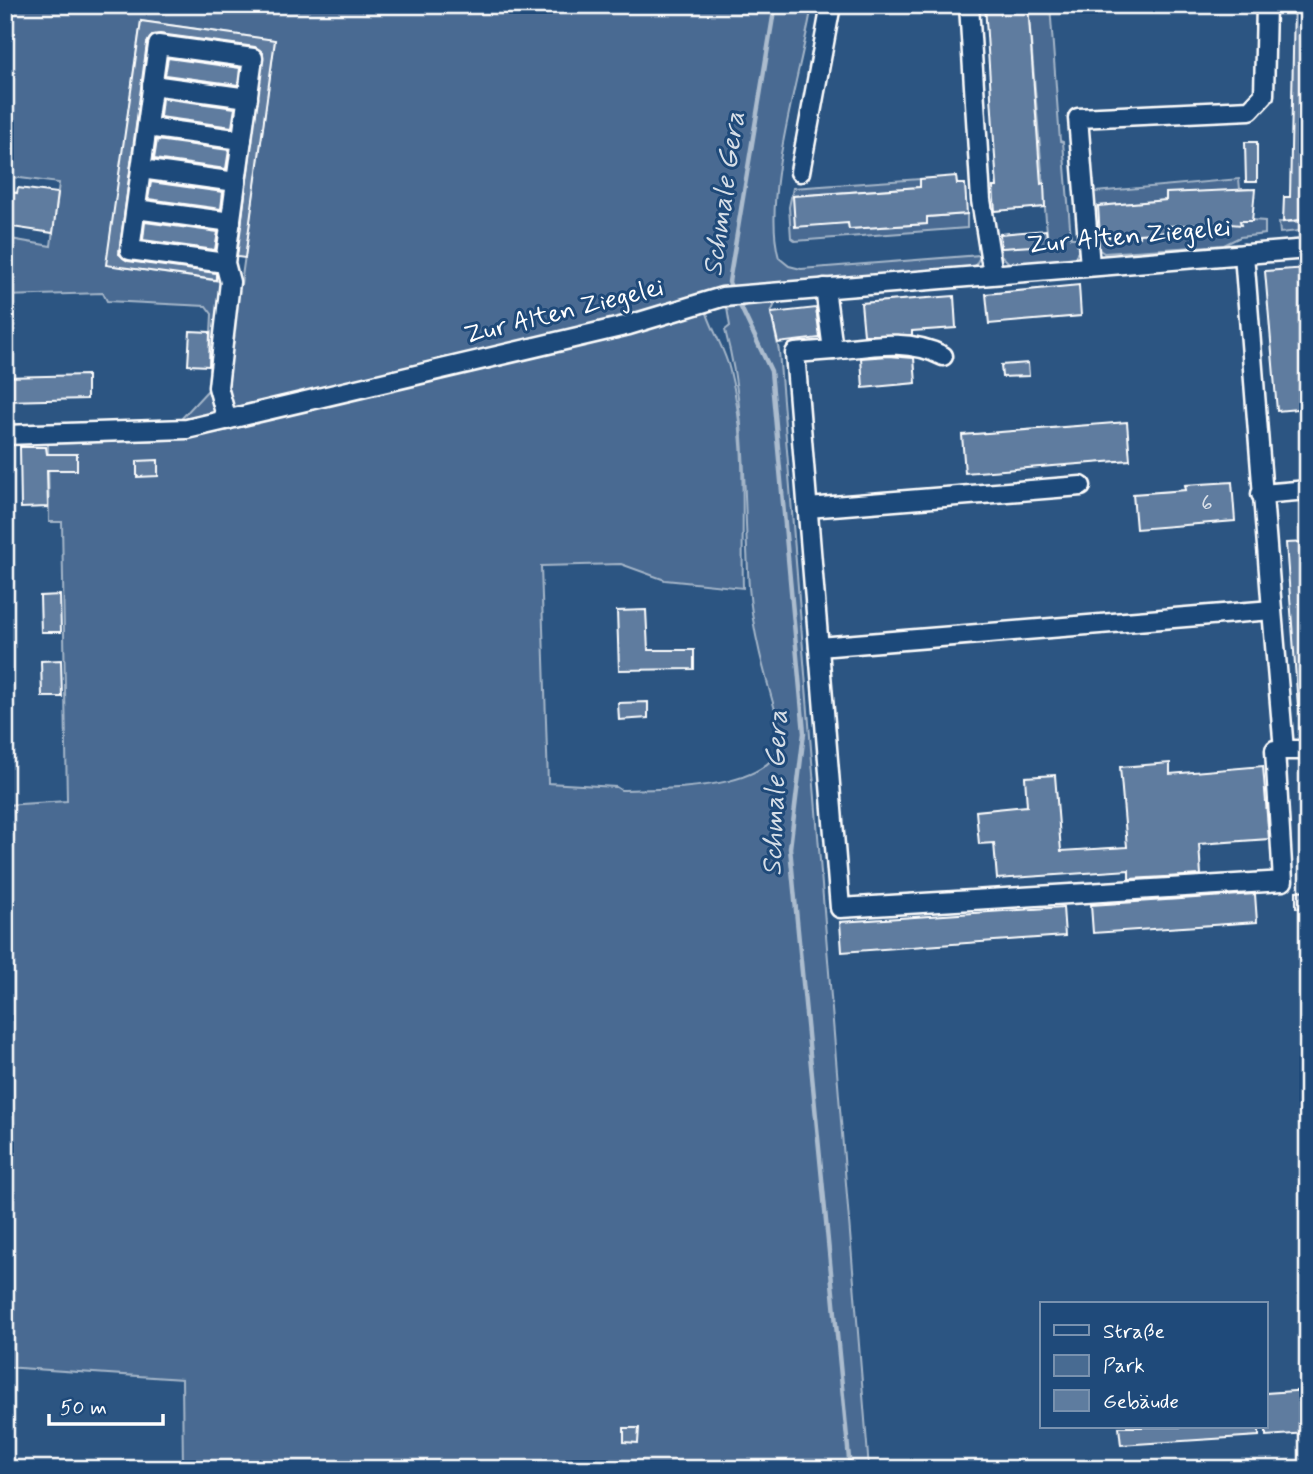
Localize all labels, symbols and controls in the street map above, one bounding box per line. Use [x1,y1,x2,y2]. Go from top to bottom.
water label: Schmale Gera [695,109,755,279]
street label: Zur Alten Ziegelei [1026,211,1232,263]
street label: Zur Alten Ziegelei [461,271,667,353]
house number: 6 [1201,489,1213,519]
water label: Schmale Gera [755,709,797,877]
legend [1040,1302,1268,1428]
text: Straße [1103,1318,1165,1346]
text: Park [1103,1352,1145,1380]
scale bar [49,1383,163,1427]
text: Gebäude [1103,1388,1179,1416]
text: 50 m [60,1394,107,1422]

